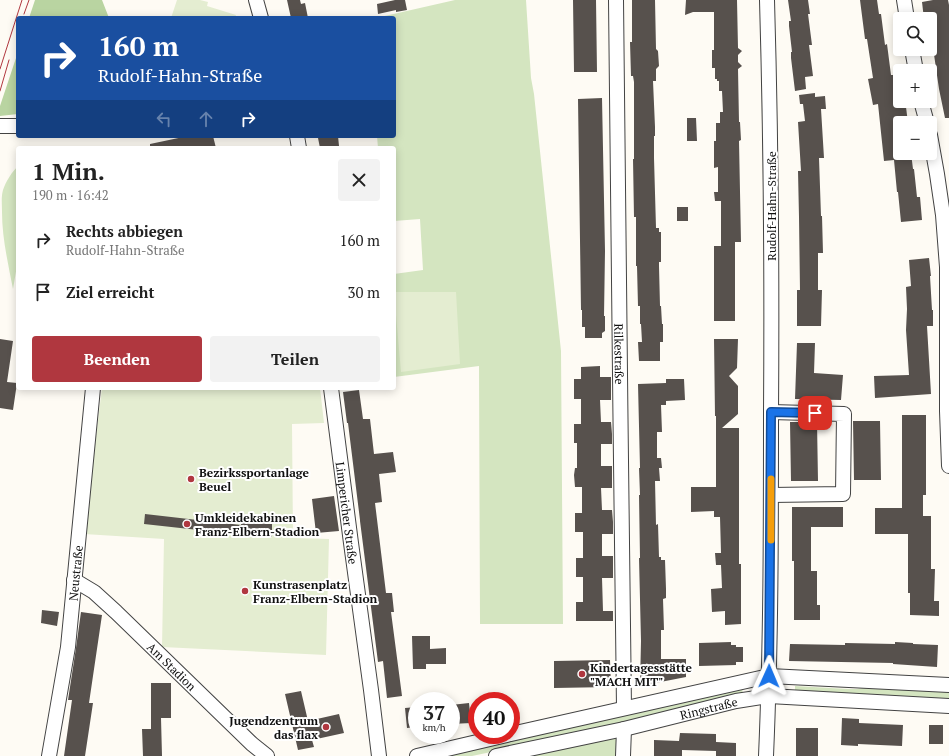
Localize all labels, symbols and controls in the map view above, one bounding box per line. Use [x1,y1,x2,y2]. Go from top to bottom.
map controls [893,12,937,160]
button: search [893,12,937,56]
text: 160 m [98,27,179,64]
icon: right [32,32,84,84]
text: Rudolf-Hahn-Straße [98,63,262,87]
button: + [893,64,937,108]
icon: left [153,108,175,130]
icon: ahead [195,108,217,130]
icon: right [237,108,259,130]
button: − [893,116,937,160]
street label: Rudolf-Hahn-Straße [764,151,779,261]
text: 1 Min. [32,155,105,187]
button: close [338,159,380,201]
text: 190 m · 16:42 [32,186,109,204]
text: Rechts abbiegen [66,221,183,241]
icon: right [32,229,54,251]
text: 160 m [339,230,380,250]
text: Rudolf-Hahn-Straße [66,241,185,259]
icon: arrive [32,281,54,303]
text: Ziel erreicht [66,282,154,302]
text: 30 m [347,282,380,302]
street label: Rilkestraße [612,323,628,385]
button: Beenden [32,336,202,382]
button: Teilen [210,336,380,382]
pin [798,396,832,430]
icon: arrive [804,402,826,424]
street label: Limpericher Straße [333,461,361,565]
place label: Bezirkssportanlage Beuel [199,465,310,494]
marker: Bezirkssportanlage Beuel [186,474,196,484]
place label: Umkleidekabinen Franz-Elbern-Stadion [195,510,320,539]
marker: Umkleidekabinen Franz-Elbern-Stadion [182,519,192,529]
street label: Neustraße [65,545,85,601]
place label: Kunstrasenplatz Franz-Elbern-Stadion [253,577,378,606]
marker: Kunstrasenplatz Franz-Elbern-Stadion [240,586,250,596]
street label: Am Stadion [144,639,200,693]
position arrow [748,655,790,697]
place label: Kindertagesstätte "MACH MIT" [590,660,693,689]
marker: Kindertagesstätte "MACH MIT" [577,669,587,679]
speed limit sign: 40 [468,692,520,744]
street label: Ringstraße [678,693,739,722]
text: 37 [423,699,445,726]
place label: Jugendzentrum das flax [229,713,318,742]
text: km/h [422,721,446,734]
marker: Jugendzentrum das flax [321,722,331,732]

